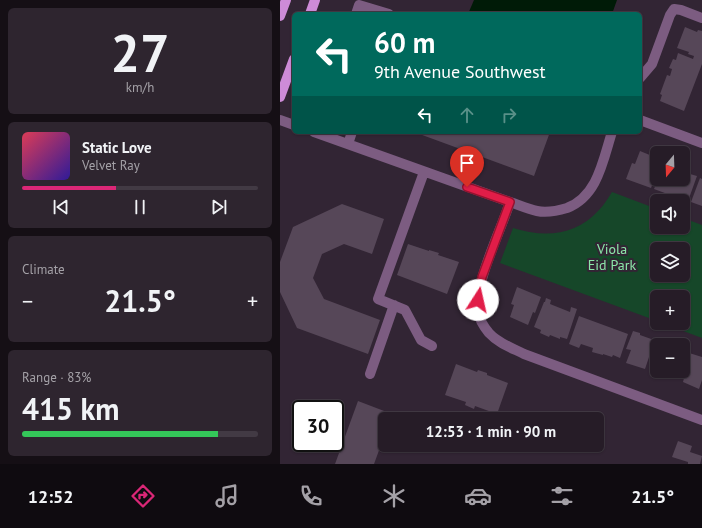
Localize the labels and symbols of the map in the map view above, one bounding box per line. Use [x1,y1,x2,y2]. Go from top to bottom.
pin [450,146,484,187]
north arrow [650,146,690,186]
park label: Viola Eid Park [588,240,636,274]
position arrow [457,279,499,321]
speed limit sign: 30 [292,400,344,452]

